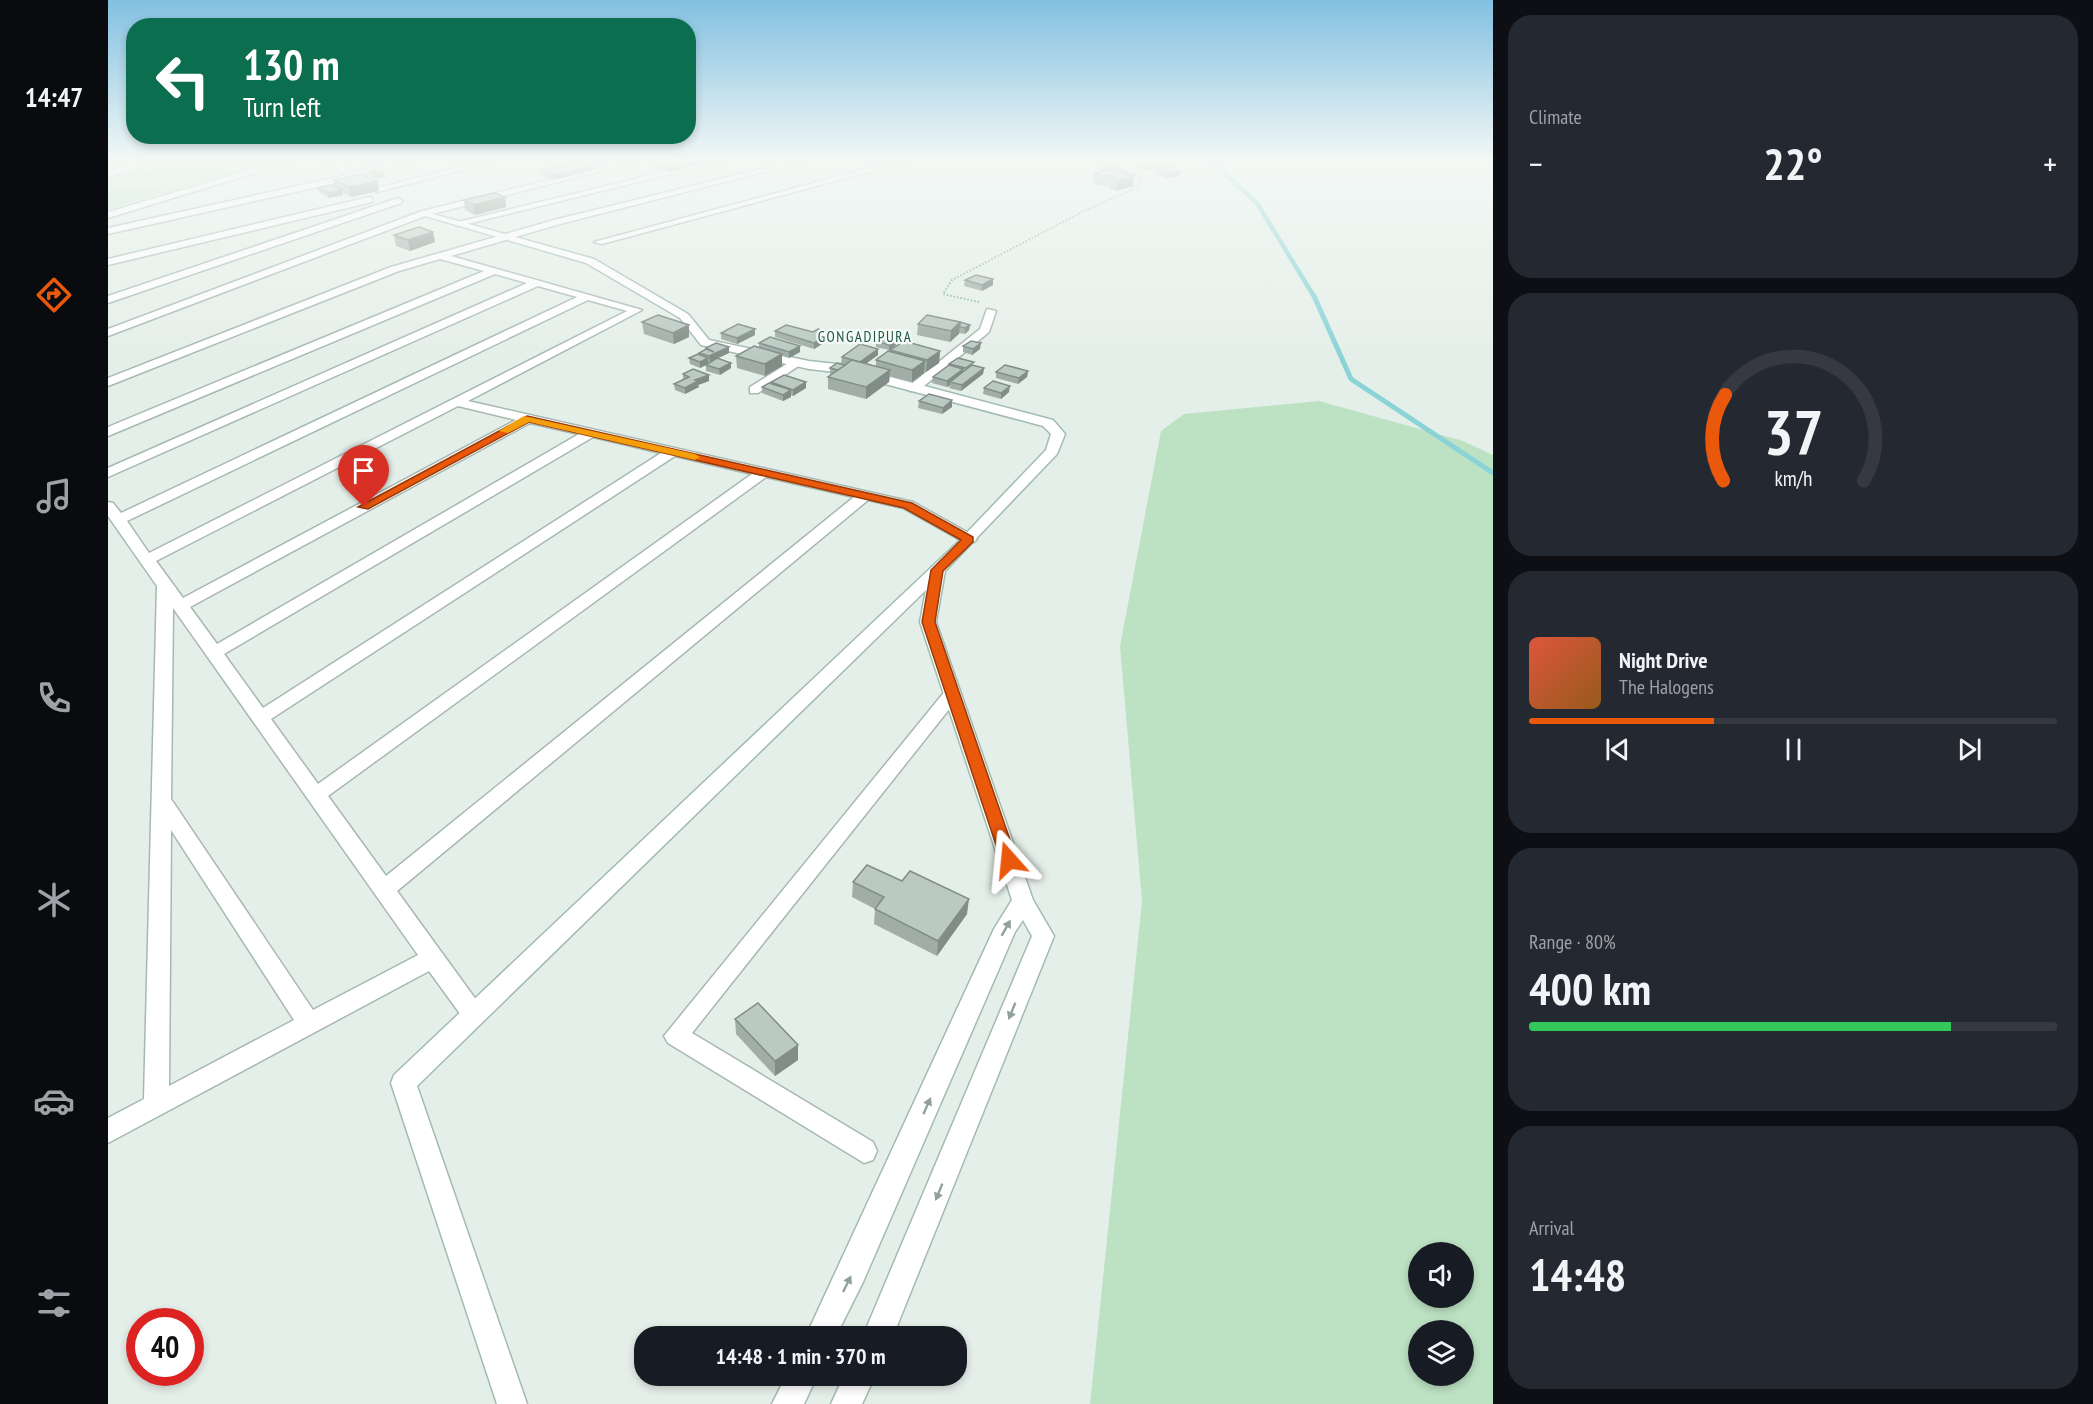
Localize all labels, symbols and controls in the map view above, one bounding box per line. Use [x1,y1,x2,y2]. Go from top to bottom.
text: 130 m [243,37,340,92]
icon: left [144,42,222,120]
text: 14:47 [25,80,83,114]
text: Turn left [243,90,321,124]
text: Climate [1529,104,1582,130]
text: 22° [1763,134,1823,192]
text: − [1529,142,1543,185]
text: + [2043,142,2057,185]
icon: directions [33,274,75,316]
district label: GONGADIPURA [818,327,912,346]
text: 37 [1763,391,1823,472]
pin [338,445,389,507]
icon: arrive [347,454,380,487]
text: km/h [1774,465,1812,493]
icon: music [33,475,75,517]
text: Night Drive [1619,646,1708,674]
text: The Halogens [1619,674,1714,700]
icon: phone [33,677,75,719]
icon: previous [1601,733,1634,766]
icon: pause [1777,733,1810,766]
icon: next [1953,733,1986,766]
position arrow [977,828,1041,892]
icon: climate [33,879,75,921]
one-way arrow [1001,919,1011,936]
text: Range · 80% [1529,929,1616,955]
text: 400 km [1529,959,1651,1017]
one-way arrow [1007,1002,1017,1020]
icon: car [33,1080,75,1122]
one-way arrow [922,1097,932,1115]
one-way arrow [934,1183,944,1201]
text: Arrival [1529,1215,1574,1241]
map controls [1408,1242,1474,1386]
button: sound [1408,1242,1474,1308]
text: 14:48 [1529,1245,1626,1303]
one-way arrow [842,1276,852,1293]
icon: filters [33,1282,75,1324]
speed limit sign: 40 [126,1308,204,1386]
button: layers [1408,1320,1474,1386]
text: 14:48 · 1 min · 370 m [715,1342,886,1370]

